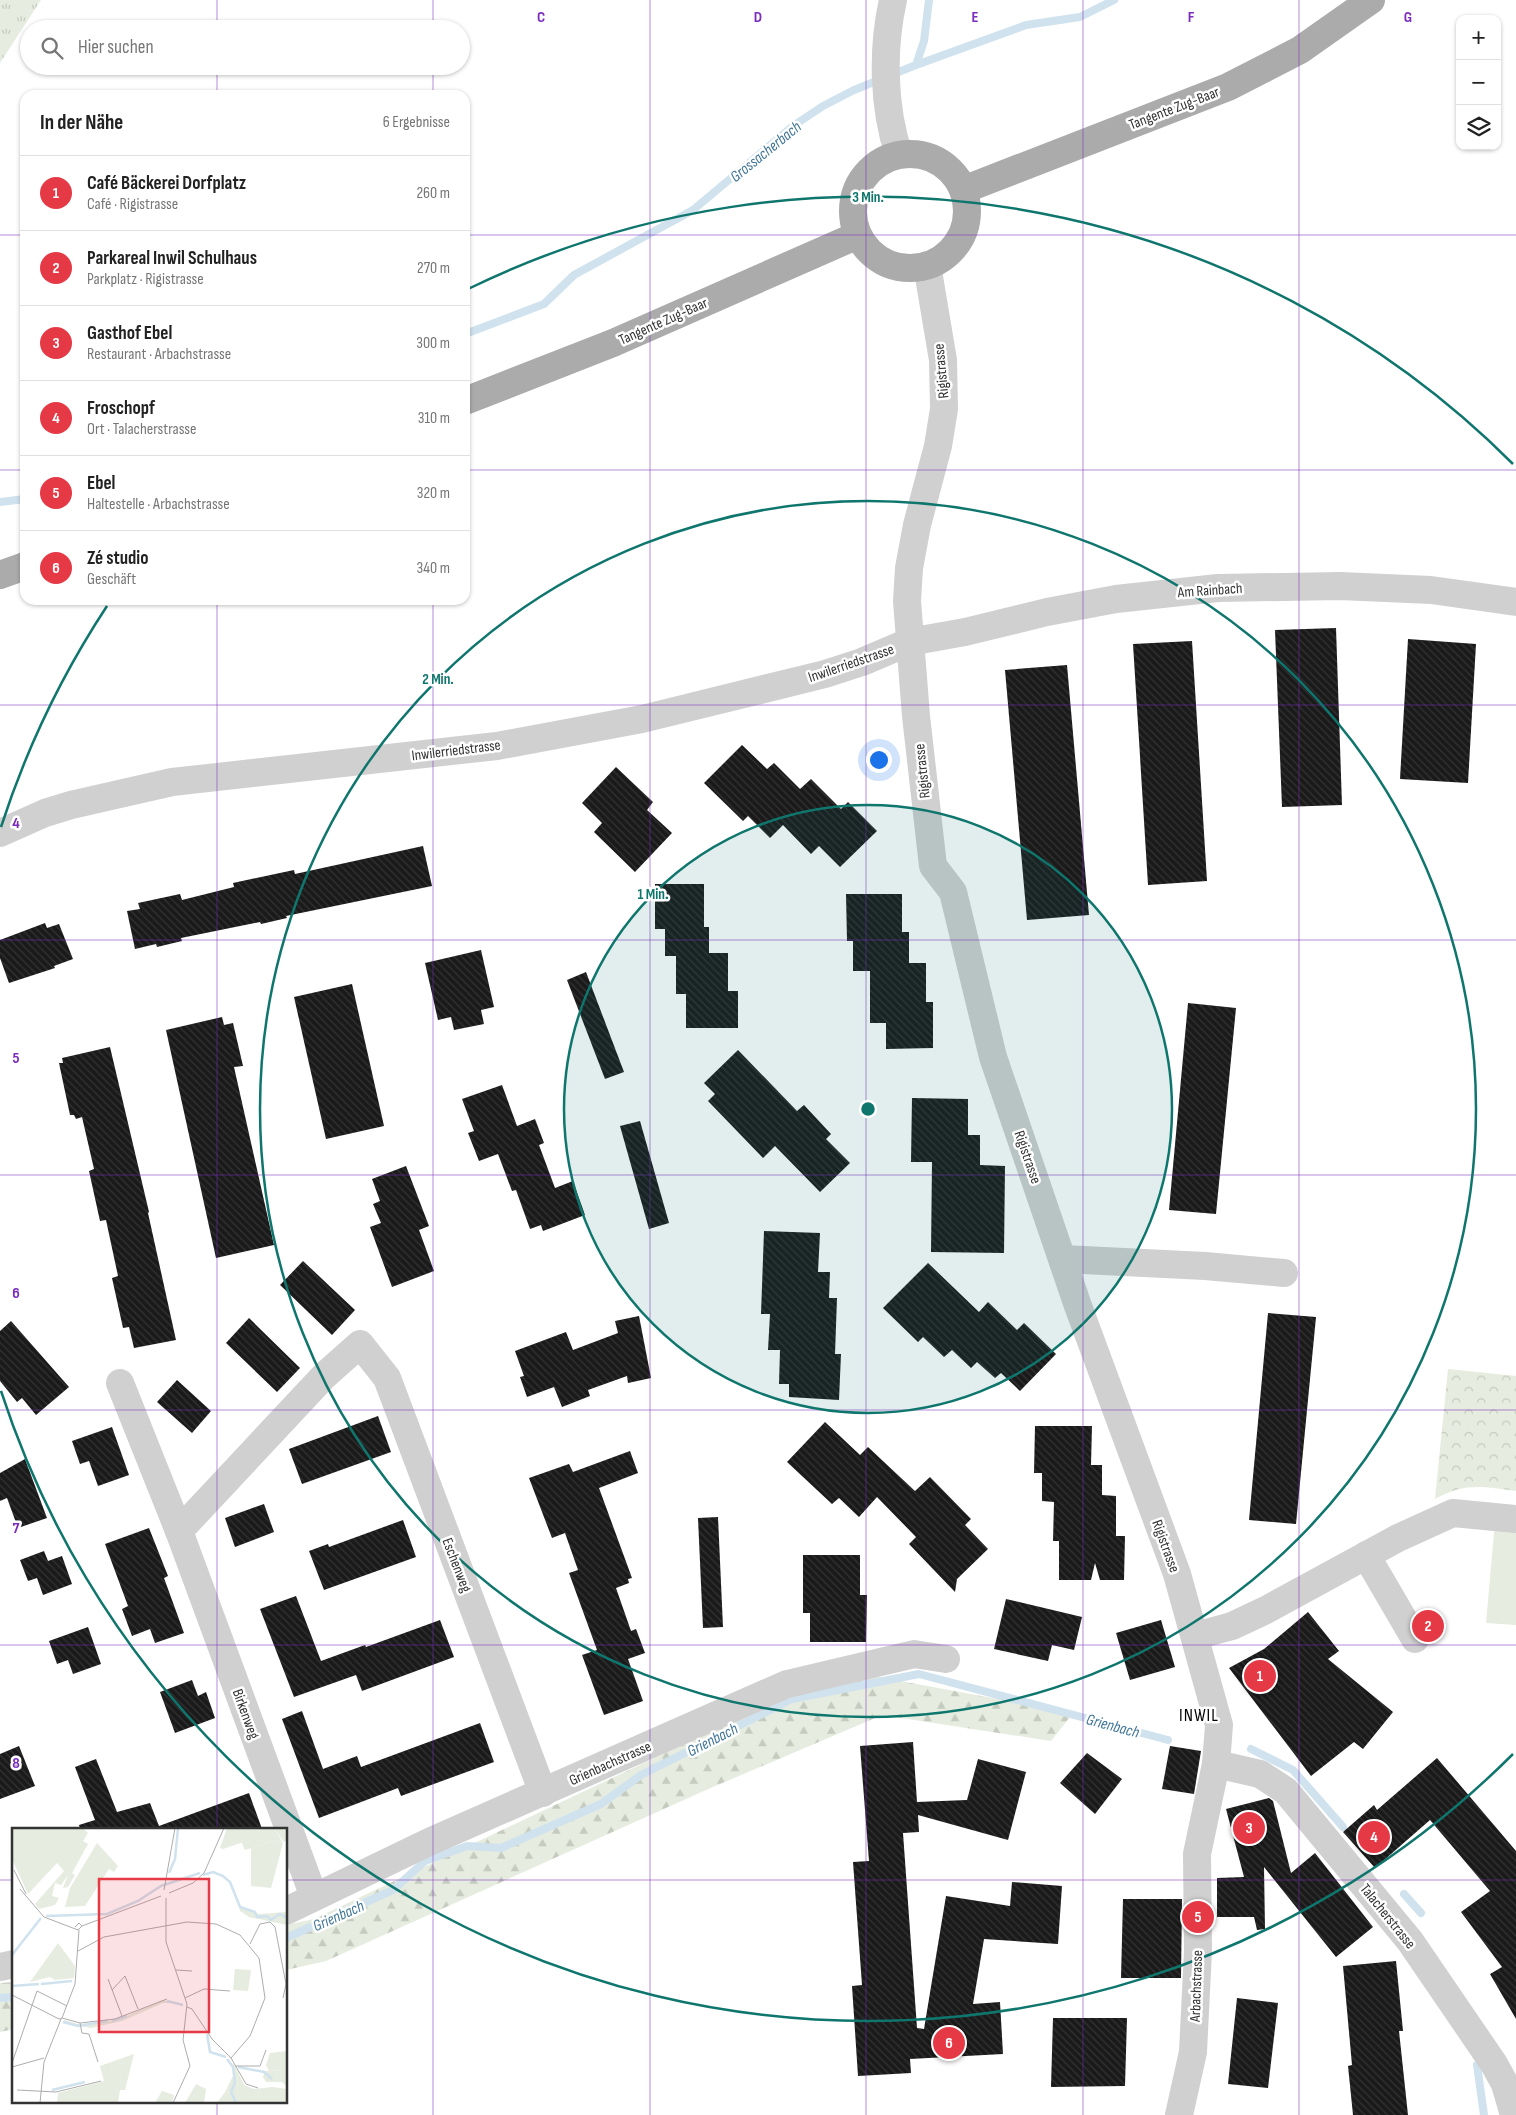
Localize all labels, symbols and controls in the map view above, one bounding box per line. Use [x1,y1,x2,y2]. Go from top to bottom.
text: C [537,8,545,27]
text: D [754,8,762,27]
text: E [972,8,979,27]
text: F [1188,8,1195,27]
text: G [1404,8,1412,27]
map controls [1456,15,1501,150]
button: + [1456,15,1501,60]
search box [20,20,470,75]
icon: search [38,34,66,62]
text: Hier suchen [78,36,154,59]
button: − [1456,60,1501,105]
street label: Tangente Zug-Baar [1126,82,1223,134]
button: layers [1456,105,1501,150]
text: In der Nähe [40,110,123,135]
text: 6 Ergebnisse [383,113,450,132]
water label: Grossacherbach [727,118,806,187]
text: Café Bäckerei Dorfplatz [87,172,246,195]
text: 1 [53,184,59,203]
text: 260 m [416,184,450,203]
text: 3 Min. [852,188,884,207]
text: Café · Rigistrasse [87,195,178,214]
text: Parkareal Inwil Schulhaus [87,247,257,270]
text: 2 [52,259,60,278]
text: 270 m [417,259,450,278]
text: Parkplatz · Rigistrasse [87,270,204,289]
street label: Tangente Zug-Baar [616,293,711,350]
text: Gasthof Ebel [87,322,172,345]
text: 3 [52,334,60,353]
text: 300 m [416,334,450,353]
street label: Rigistrasse [930,343,953,399]
text: Restaurant · Arbachstrasse [87,345,231,364]
text: Froschopf [87,397,155,420]
text: 4 [52,409,60,428]
text: 310 m [418,409,450,428]
text: Ort · Talacherstrasse [87,420,196,439]
text: Ebel [87,472,115,495]
text: 5 [52,484,60,503]
text: 320 m [417,484,450,503]
text: Haltestelle · Arbachstrasse [87,495,230,514]
text: Zé studio [87,547,148,570]
text: 6 [52,559,60,578]
text: 340 m [417,559,450,578]
text: Geschäft [87,570,136,589]
street label: Am Rainbach [1176,579,1243,602]
street label: Inwilerriedstrasse [806,640,897,687]
text: 2 Min. [422,670,454,689]
street label: Inwilerriedstrasse [410,736,502,765]
street label: Rigistrasse [910,743,935,799]
your location [866,747,892,773]
text: 4 [12,814,20,833]
text: 1 Min. [638,885,668,904]
text: 5 [12,1049,20,1068]
centre of rings [859,1100,877,1118]
street label: Rigistrasse [1010,1128,1045,1186]
text: 6 [12,1284,20,1303]
street label: Rigistrasse [1147,1517,1184,1575]
text: 7 [13,1519,20,1538]
street label: Eschenweg [437,1535,476,1595]
pin: 2 [1412,1607,1444,1645]
pin: 1 [1244,1657,1276,1695]
street label: Birkenweg [228,1686,263,1742]
district label: INWIL [1179,1705,1219,1726]
water label: Grienbach [1084,1710,1142,1743]
water label: Grienbach [684,1719,741,1761]
street label: Grienbachstrasse [566,1737,654,1790]
text: 8 [12,1754,20,1773]
pin: 3 [1233,1809,1265,1847]
pin: 4 [1358,1818,1390,1856]
inset map [12,1828,288,2102]
street label: Talacherstrasse [1356,1880,1420,1953]
water label: Grienbach [310,1897,367,1936]
pin: 5 [1182,1898,1214,1936]
street label: Arbachstrasse [1186,1950,1207,2023]
pin: 6 [933,2024,965,2062]

